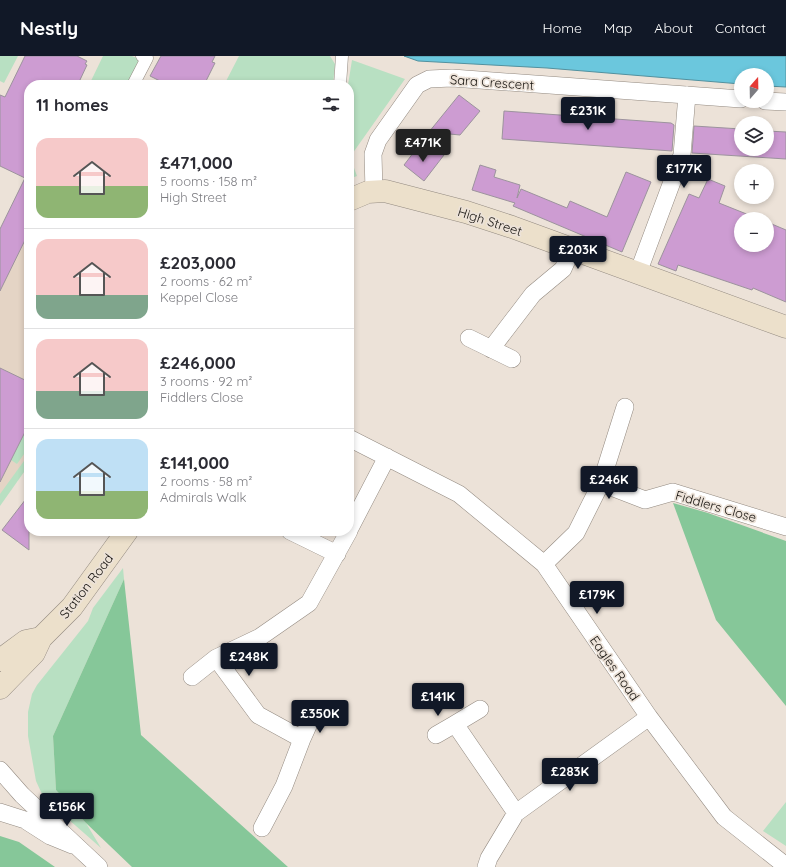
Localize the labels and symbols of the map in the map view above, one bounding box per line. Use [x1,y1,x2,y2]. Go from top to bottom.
north arrow [734,68,774,108]
street label: Sara Crescent [449,71,535,93]
pin: £231K [560,97,616,131]
pin: £471K [395,129,451,163]
pin: £177K [656,155,712,189]
street label: High Street [456,203,524,239]
pin: £203K [550,236,606,270]
pin: £246K [581,466,637,500]
street label: Fiddlers Close [674,487,758,525]
street label: Station Road [56,550,116,622]
pin: £179K [569,581,625,615]
street label: Eagles Road [587,632,643,704]
pin: £248K [221,643,277,677]
pin: £141K [410,683,466,717]
pin: £350K [292,700,348,734]
pin: £283K [542,758,598,792]
pin: £156K [39,793,95,827]

